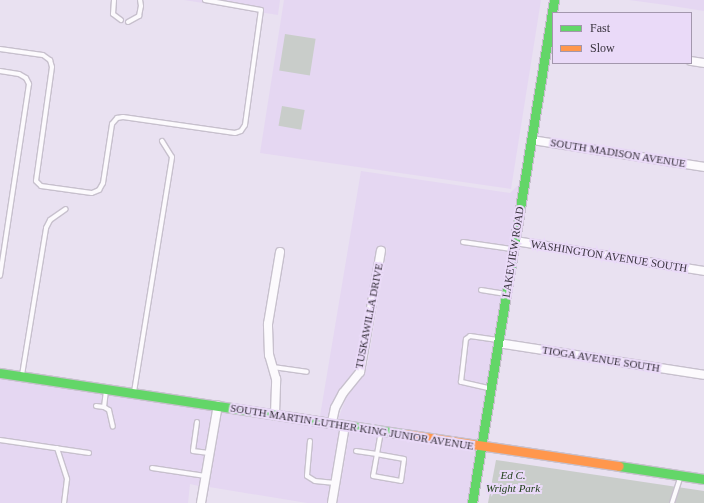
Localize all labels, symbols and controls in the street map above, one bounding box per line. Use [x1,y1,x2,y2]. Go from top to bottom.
legend [552,12,692,64]
text: Fast [590,21,610,35]
text: Slow [590,41,615,55]
street label: SOUTH MADISON AVENUE [549,136,687,170]
street label: LAKEVIEW ROAD [499,206,527,298]
street label: WASHINGTON AVENUE SOUTH [529,237,689,275]
street label: TUSKAWILLA DRIVE [352,262,386,370]
street label: TIOGA AVENUE SOUTH [541,343,661,375]
street label: SOUTH MARTIN LUTHER KING JUNIOR AVENUE [229,401,475,453]
park label: Ed C. Wright Park [486,469,540,495]

